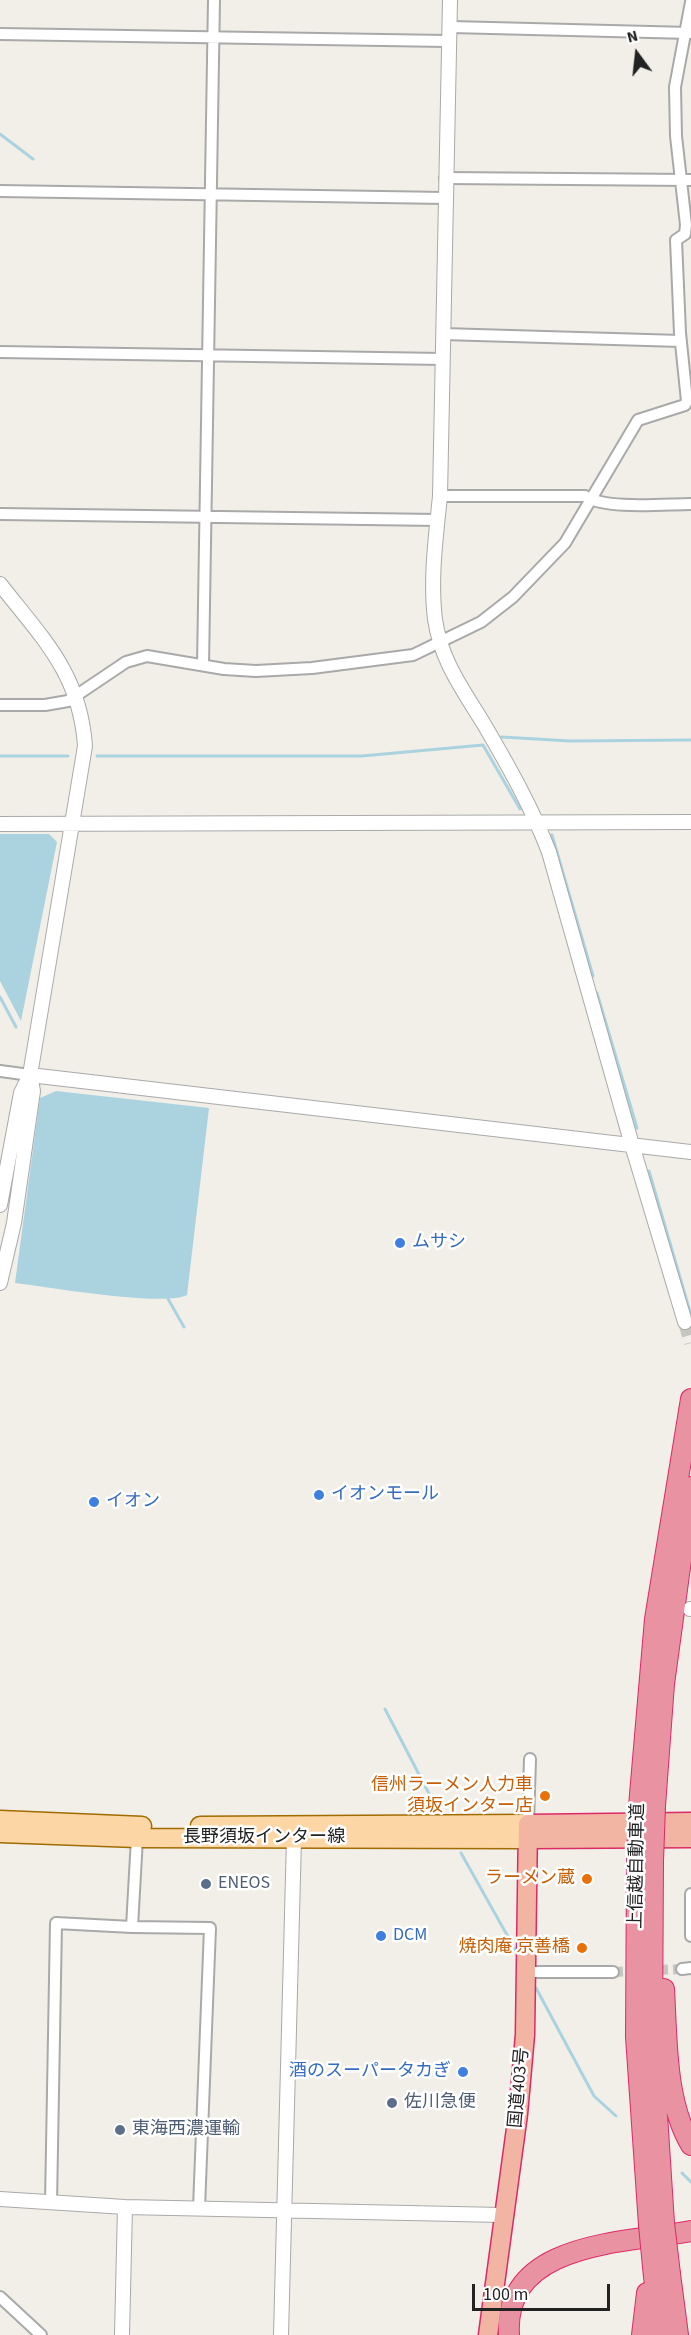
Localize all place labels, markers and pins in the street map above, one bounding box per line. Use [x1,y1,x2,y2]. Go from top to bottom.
place label: ムサシ [412,1232,466,1254]
marker: ムサシ [393,1236,407,1250]
place label: イオンモール [331,1484,439,1506]
marker: イオンモール [312,1488,326,1502]
place label: イオン [106,1491,160,1513]
marker: イオン [87,1495,101,1509]
place label: 信州ラーメン人力車 須坂インター店 [371,1775,533,1818]
marker: 信州ラーメン人力車 須坂インター店 [538,1789,552,1803]
place label: ラーメン蔵 [485,1868,575,1890]
marker: ラーメン蔵 [580,1872,594,1886]
place label: ENEOS [218,1873,270,1895]
marker: ENEOS [199,1877,213,1891]
place label: DCM [393,1925,427,1947]
marker: DCM [374,1929,388,1943]
place label: 焼肉庵 京善橋 [458,1937,570,1959]
marker: 焼肉庵 京善橋 [575,1941,589,1955]
place label: 酒のスーパータカぎ [289,2061,451,2083]
marker: 酒のスーパータカぎ [456,2065,470,2079]
place label: 佐川急便 [404,2092,476,2114]
marker: 佐川急便 [385,2096,399,2110]
place label: 東海西濃運輸 [132,2119,240,2141]
marker: 東海西濃運輸 [113,2123,127,2137]

